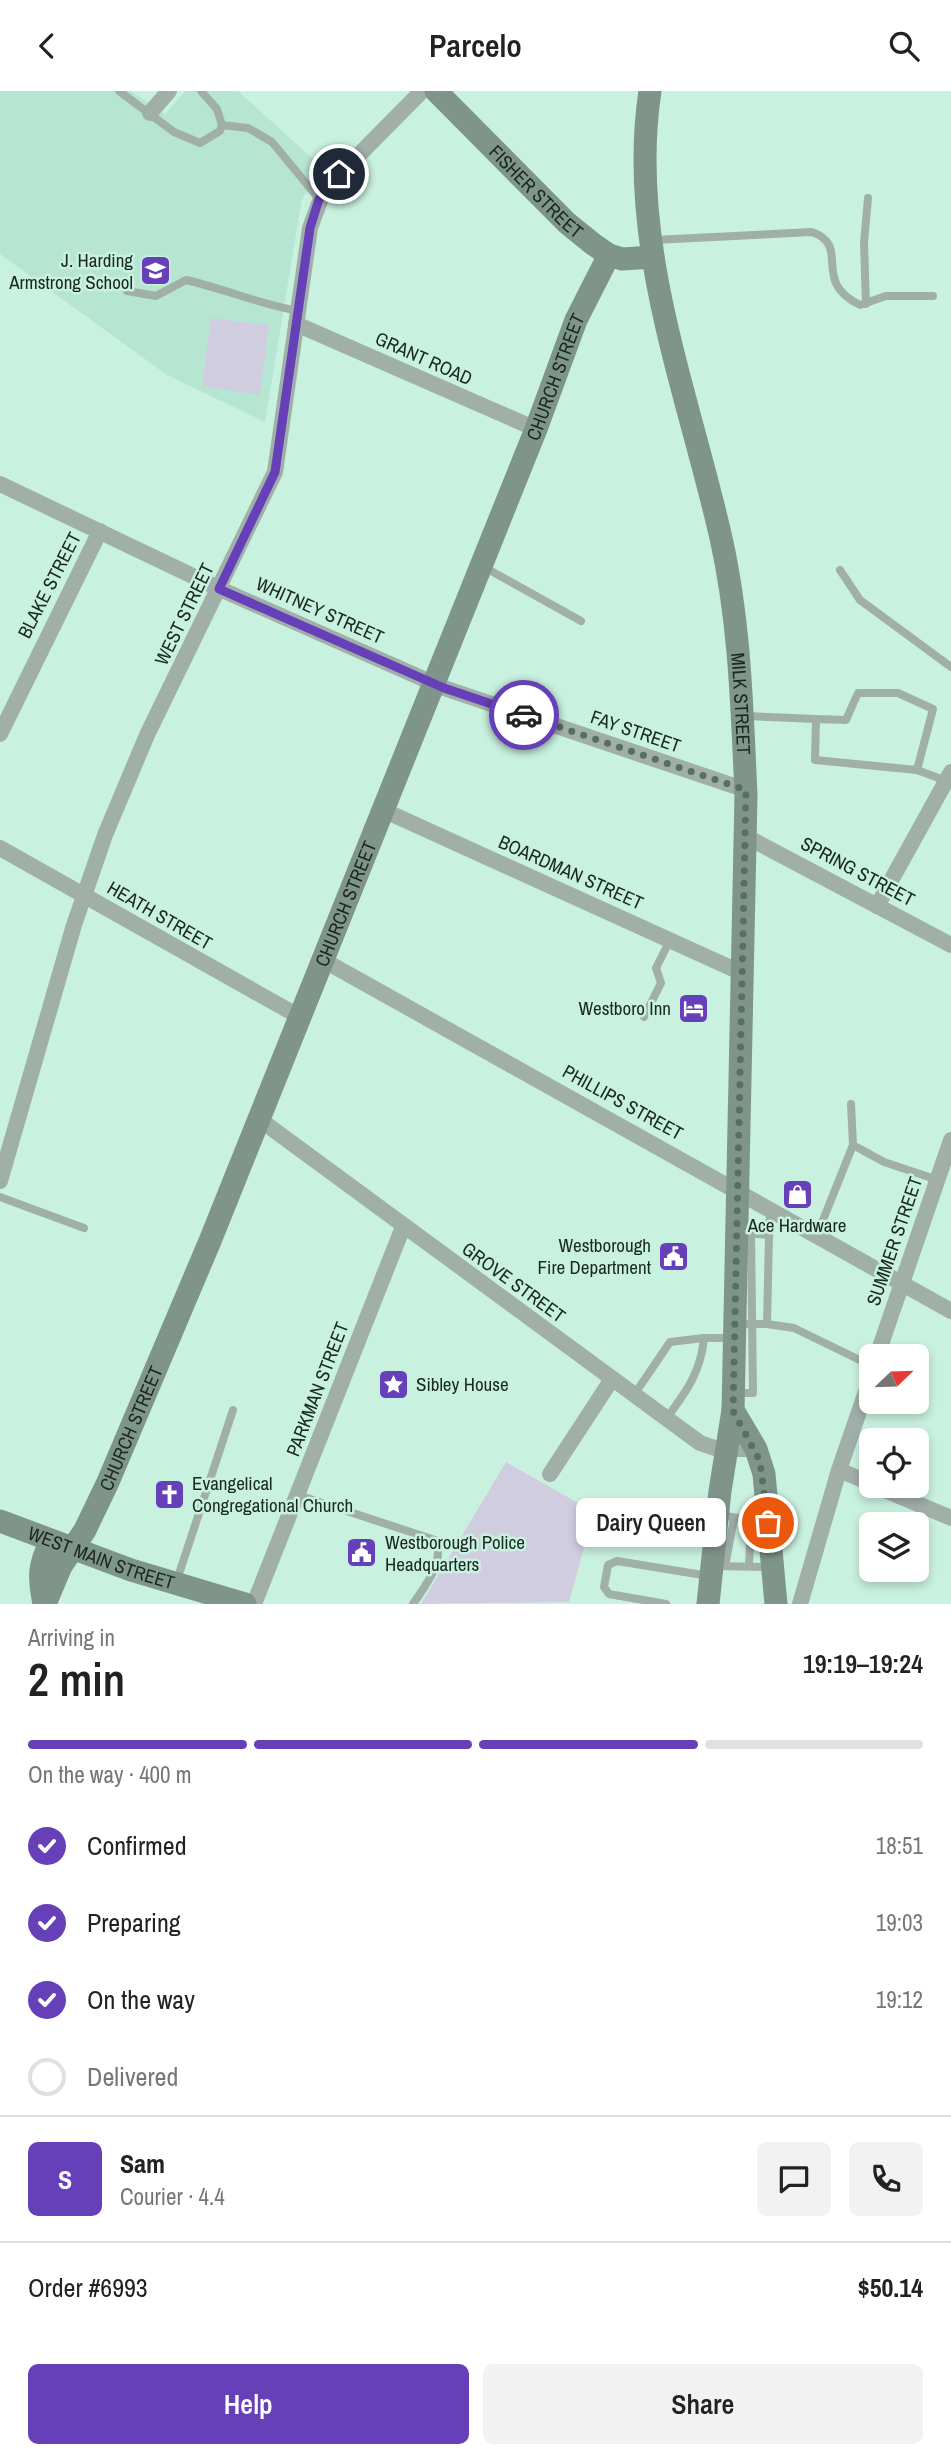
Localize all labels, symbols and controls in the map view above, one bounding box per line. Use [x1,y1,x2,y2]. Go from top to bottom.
text: Parcelo [429,24,522,67]
icon: back [28,27,66,65]
icon: search [885,27,923,65]
street label: FISHER STREET [483,139,589,244]
pin [309,144,369,204]
icon: home [320,155,358,193]
place label: J. Harding Armstrong School [8,247,133,295]
school or university icon: J. Harding Armstrong School [139,254,173,288]
street label: CHURCH STREET [520,308,591,444]
street label: GRANT ROAD [371,325,477,391]
street label: BLAKE STREET [11,527,87,643]
street label: WEST STREET [148,558,220,669]
street label: WHITNEY STREET [252,570,388,650]
street label: MILK STREET [725,652,757,756]
courier [489,680,559,750]
icon: car [505,696,543,734]
street label: FAY STREET [587,703,685,759]
street label: BOARDMAN STREET [495,828,648,916]
street label: SPRING STREET [796,830,920,912]
street label: CHURCH STREET [309,836,383,970]
street label: HEATH STREET [103,874,218,956]
hotel icon: Westboro Inn [677,991,711,1025]
place label: Westboro Inn [579,995,671,1021]
street label: PHILLIPS STREET [558,1058,688,1146]
street label: SUMMER STREET [860,1172,928,1309]
shop icon: Ace Hardware [780,1177,814,1211]
place label: Ace Hardware [747,1212,846,1238]
place label: Westborough Fire Department [538,1232,652,1280]
street label: GROVE STREET [457,1236,571,1329]
public building icon: Westborough Fire Department [657,1239,691,1273]
street label: PARKMAN STREET [279,1318,355,1460]
north arrow [859,1344,929,1414]
map controls [859,1344,929,1582]
street label: CHURCH STREET [93,1361,169,1495]
place icon: Sibley House [376,1367,410,1401]
place label: Sibley House [416,1371,509,1397]
button: locate [859,1428,929,1498]
place label: Evangelical Congregational Church [192,1470,353,1518]
church icon: Evangelical Congregational Church [152,1477,186,1511]
pin [738,1493,798,1553]
callout: Dairy Queen [576,1499,726,1547]
icon: bag [749,1504,787,1542]
text: Dairy Queen [596,1507,706,1538]
button: layers [859,1512,929,1582]
street label: WEST MAIN STREET [24,1520,178,1595]
place label: Westborough Police Headquarters [385,1529,525,1577]
public building icon: Westborough Police Headquarters [345,1536,379,1570]
text: Arriving in [28,1622,115,1653]
text: 19:19–19:24 [803,1646,923,1681]
text: 2 min [28,1648,125,1710]
text: On the way · 400 m [28,1759,192,1790]
icon: check [28,1827,66,1865]
text: Confirmed [87,1828,187,1863]
text: 18:51 [876,1830,923,1861]
icon: check [28,1904,66,1942]
text: Preparing [87,1905,181,1940]
text: 19:03 [876,1907,923,1938]
icon: check [28,1981,66,2019]
text: On the way [87,1982,195,2017]
text: 19:12 [876,1984,923,2015]
text: Delivered [87,2059,178,2094]
button: chat [757,2142,831,2216]
button: phone [849,2142,923,2216]
text: Sam [120,2146,165,2181]
text: S [58,2162,72,2197]
text: Courier · 4.4 [120,2181,225,2212]
text: Order #6993 [28,2270,148,2305]
text: $50.14 [858,2270,923,2305]
button: Help [28,2364,469,2444]
button: Share [483,2364,923,2444]

